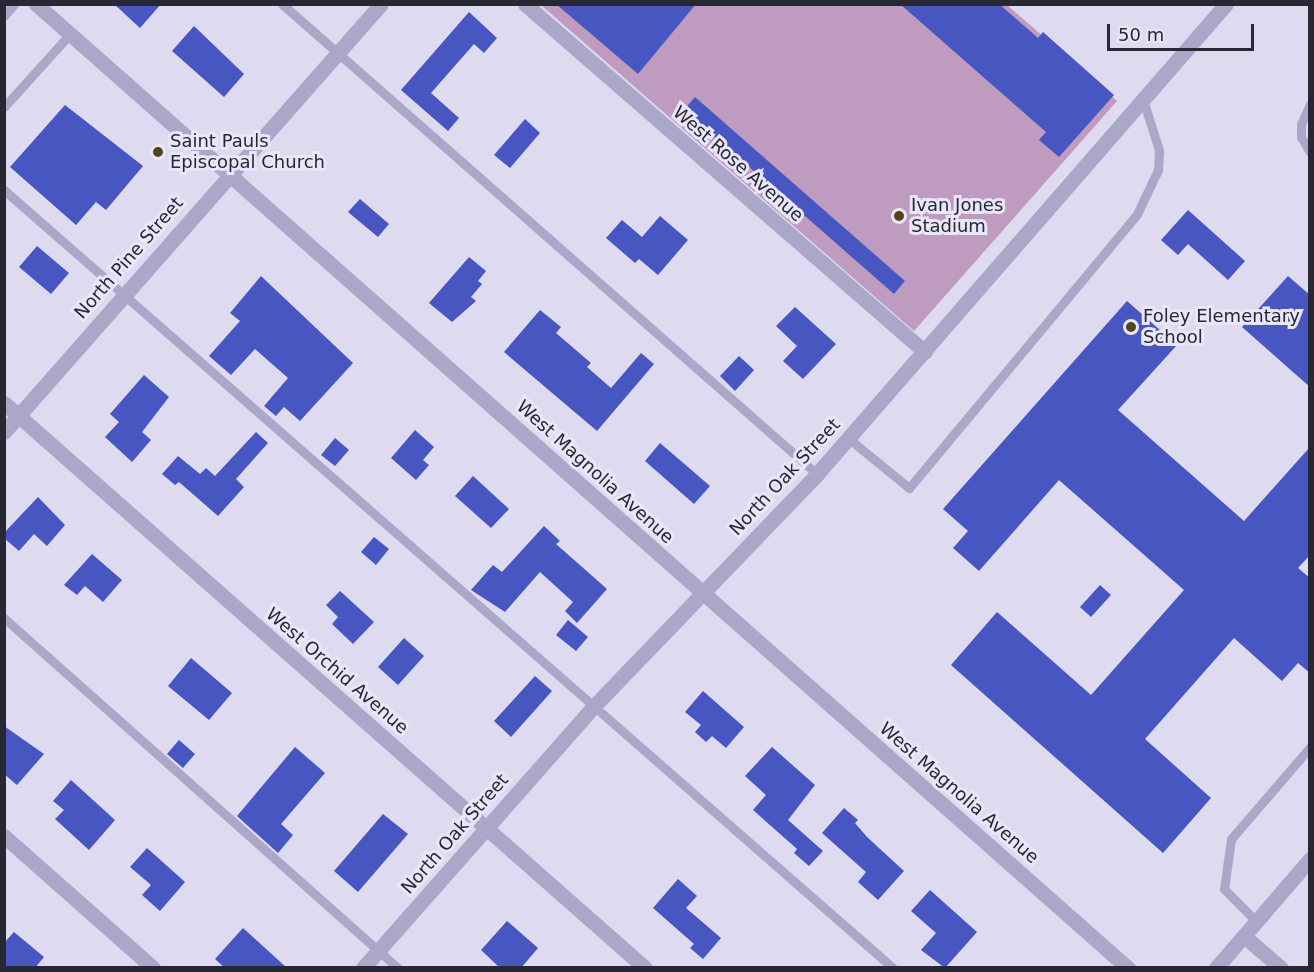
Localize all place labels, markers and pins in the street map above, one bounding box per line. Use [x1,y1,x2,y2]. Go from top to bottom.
place label: Saint Pauls Episcopal Church [170,131,325,174]
marker: Saint Pauls Episcopal Church [151,145,165,159]
place label: Ivan Jones Stadium [911,195,1003,238]
marker: Ivan Jones Stadium [892,209,906,223]
place label: Foley Elementary School [1143,306,1300,348]
marker: Foley Elementary School [1124,320,1138,334]

